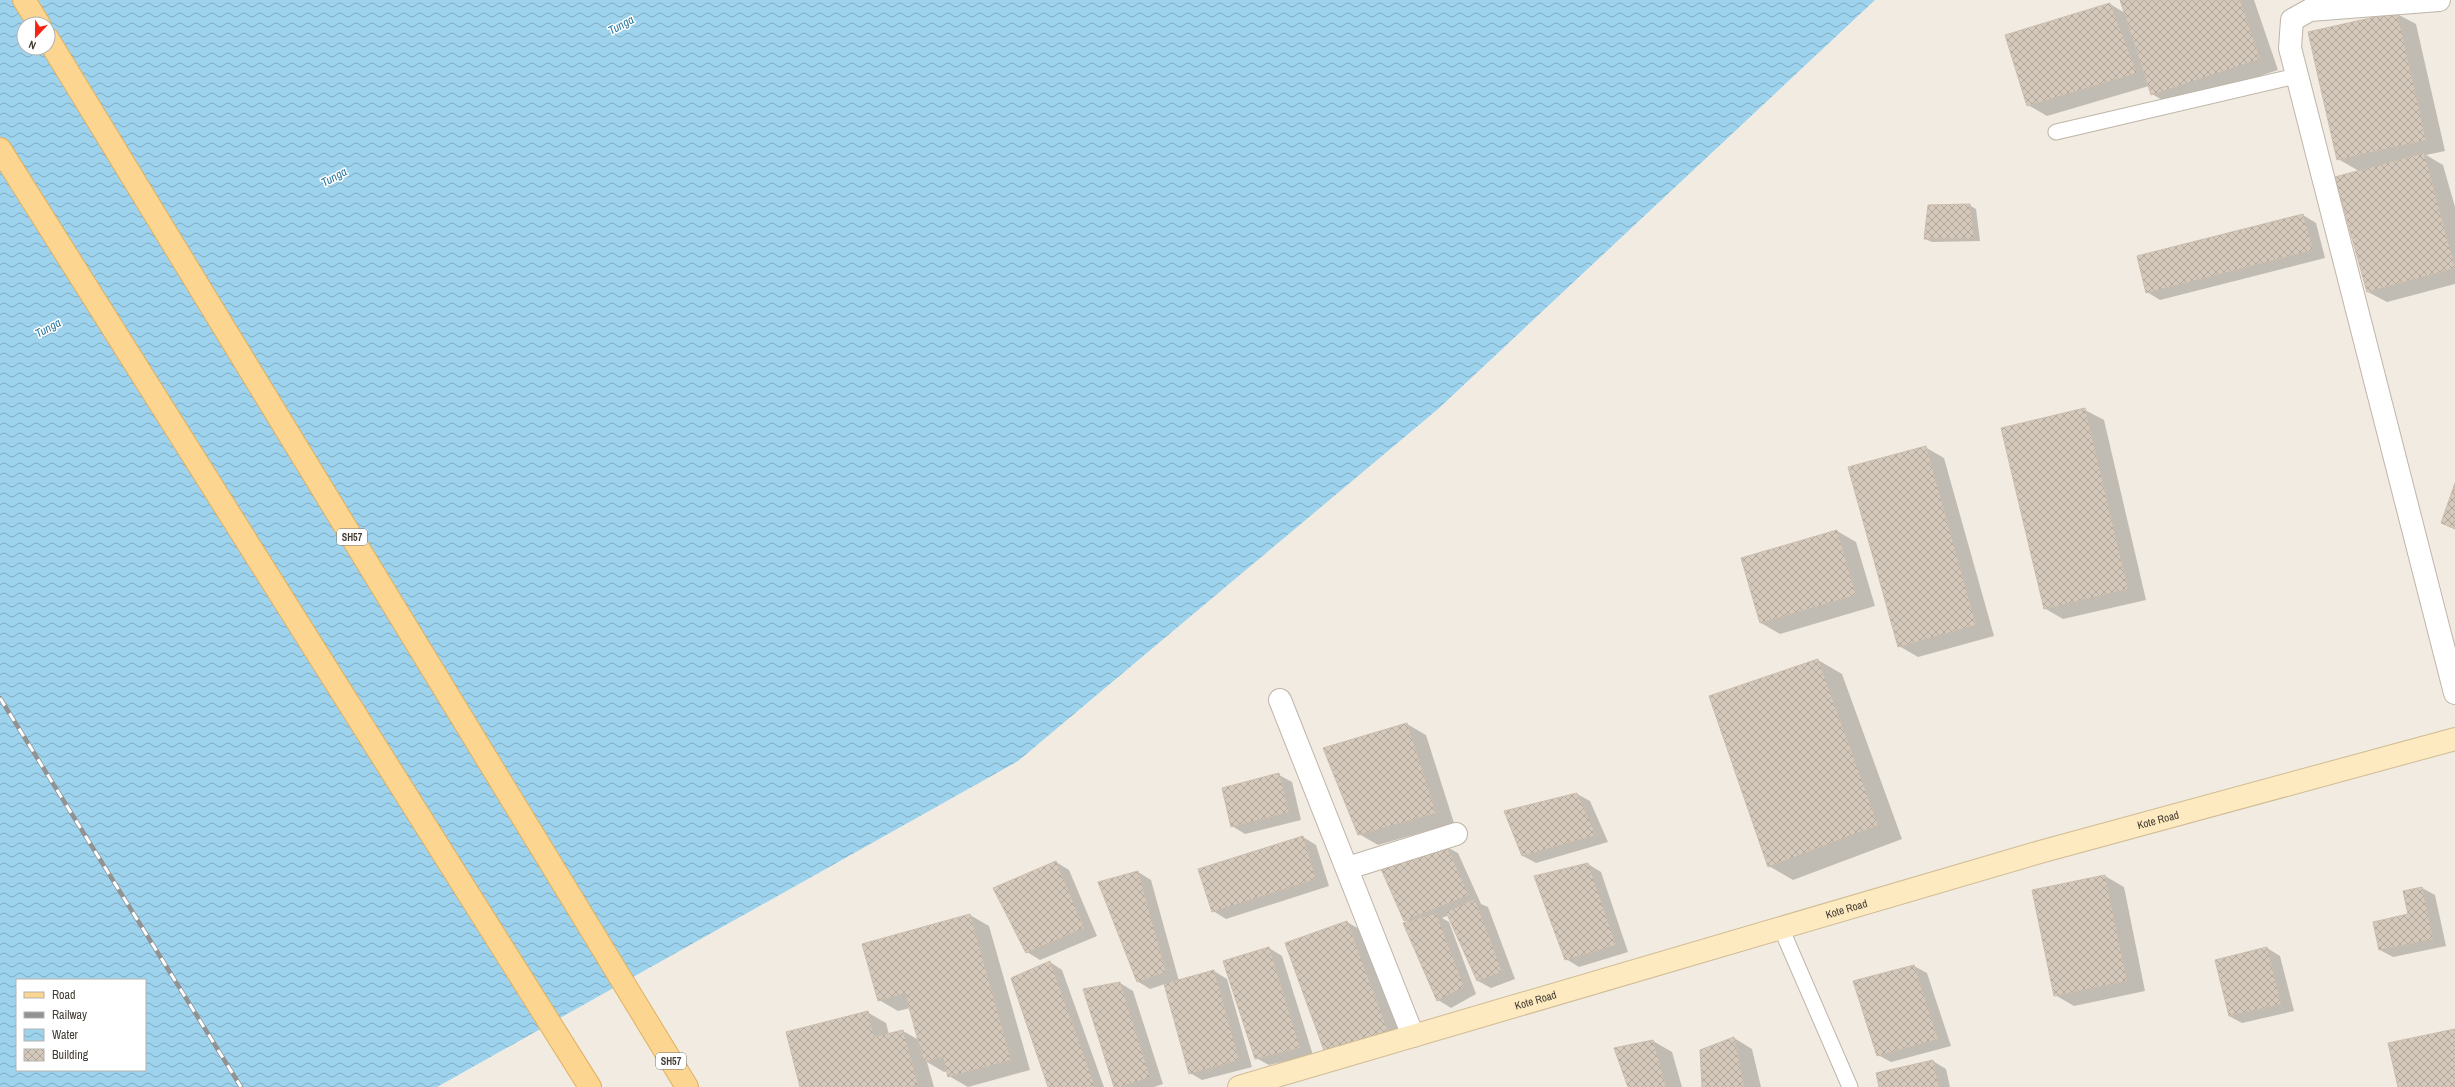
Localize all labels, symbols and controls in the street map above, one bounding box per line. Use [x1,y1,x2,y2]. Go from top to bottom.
water label: Tunga [605,11,637,38]
north arrow [16,16,56,56]
text: N [27,38,38,53]
water label: Tunga [318,163,350,190]
water label: Tunga [32,314,64,341]
road number: SH57 [337,529,367,545]
street label: Kote Road [2135,808,2180,832]
street label: Kote Road [1824,896,1869,922]
legend [16,979,146,1071]
text: Road [52,987,76,1003]
street label: Kote Road [1513,987,1558,1013]
text: Railway [52,1007,87,1023]
text: Water [52,1027,79,1043]
text: Building [52,1047,89,1063]
road number: SH57 [656,1053,686,1069]

